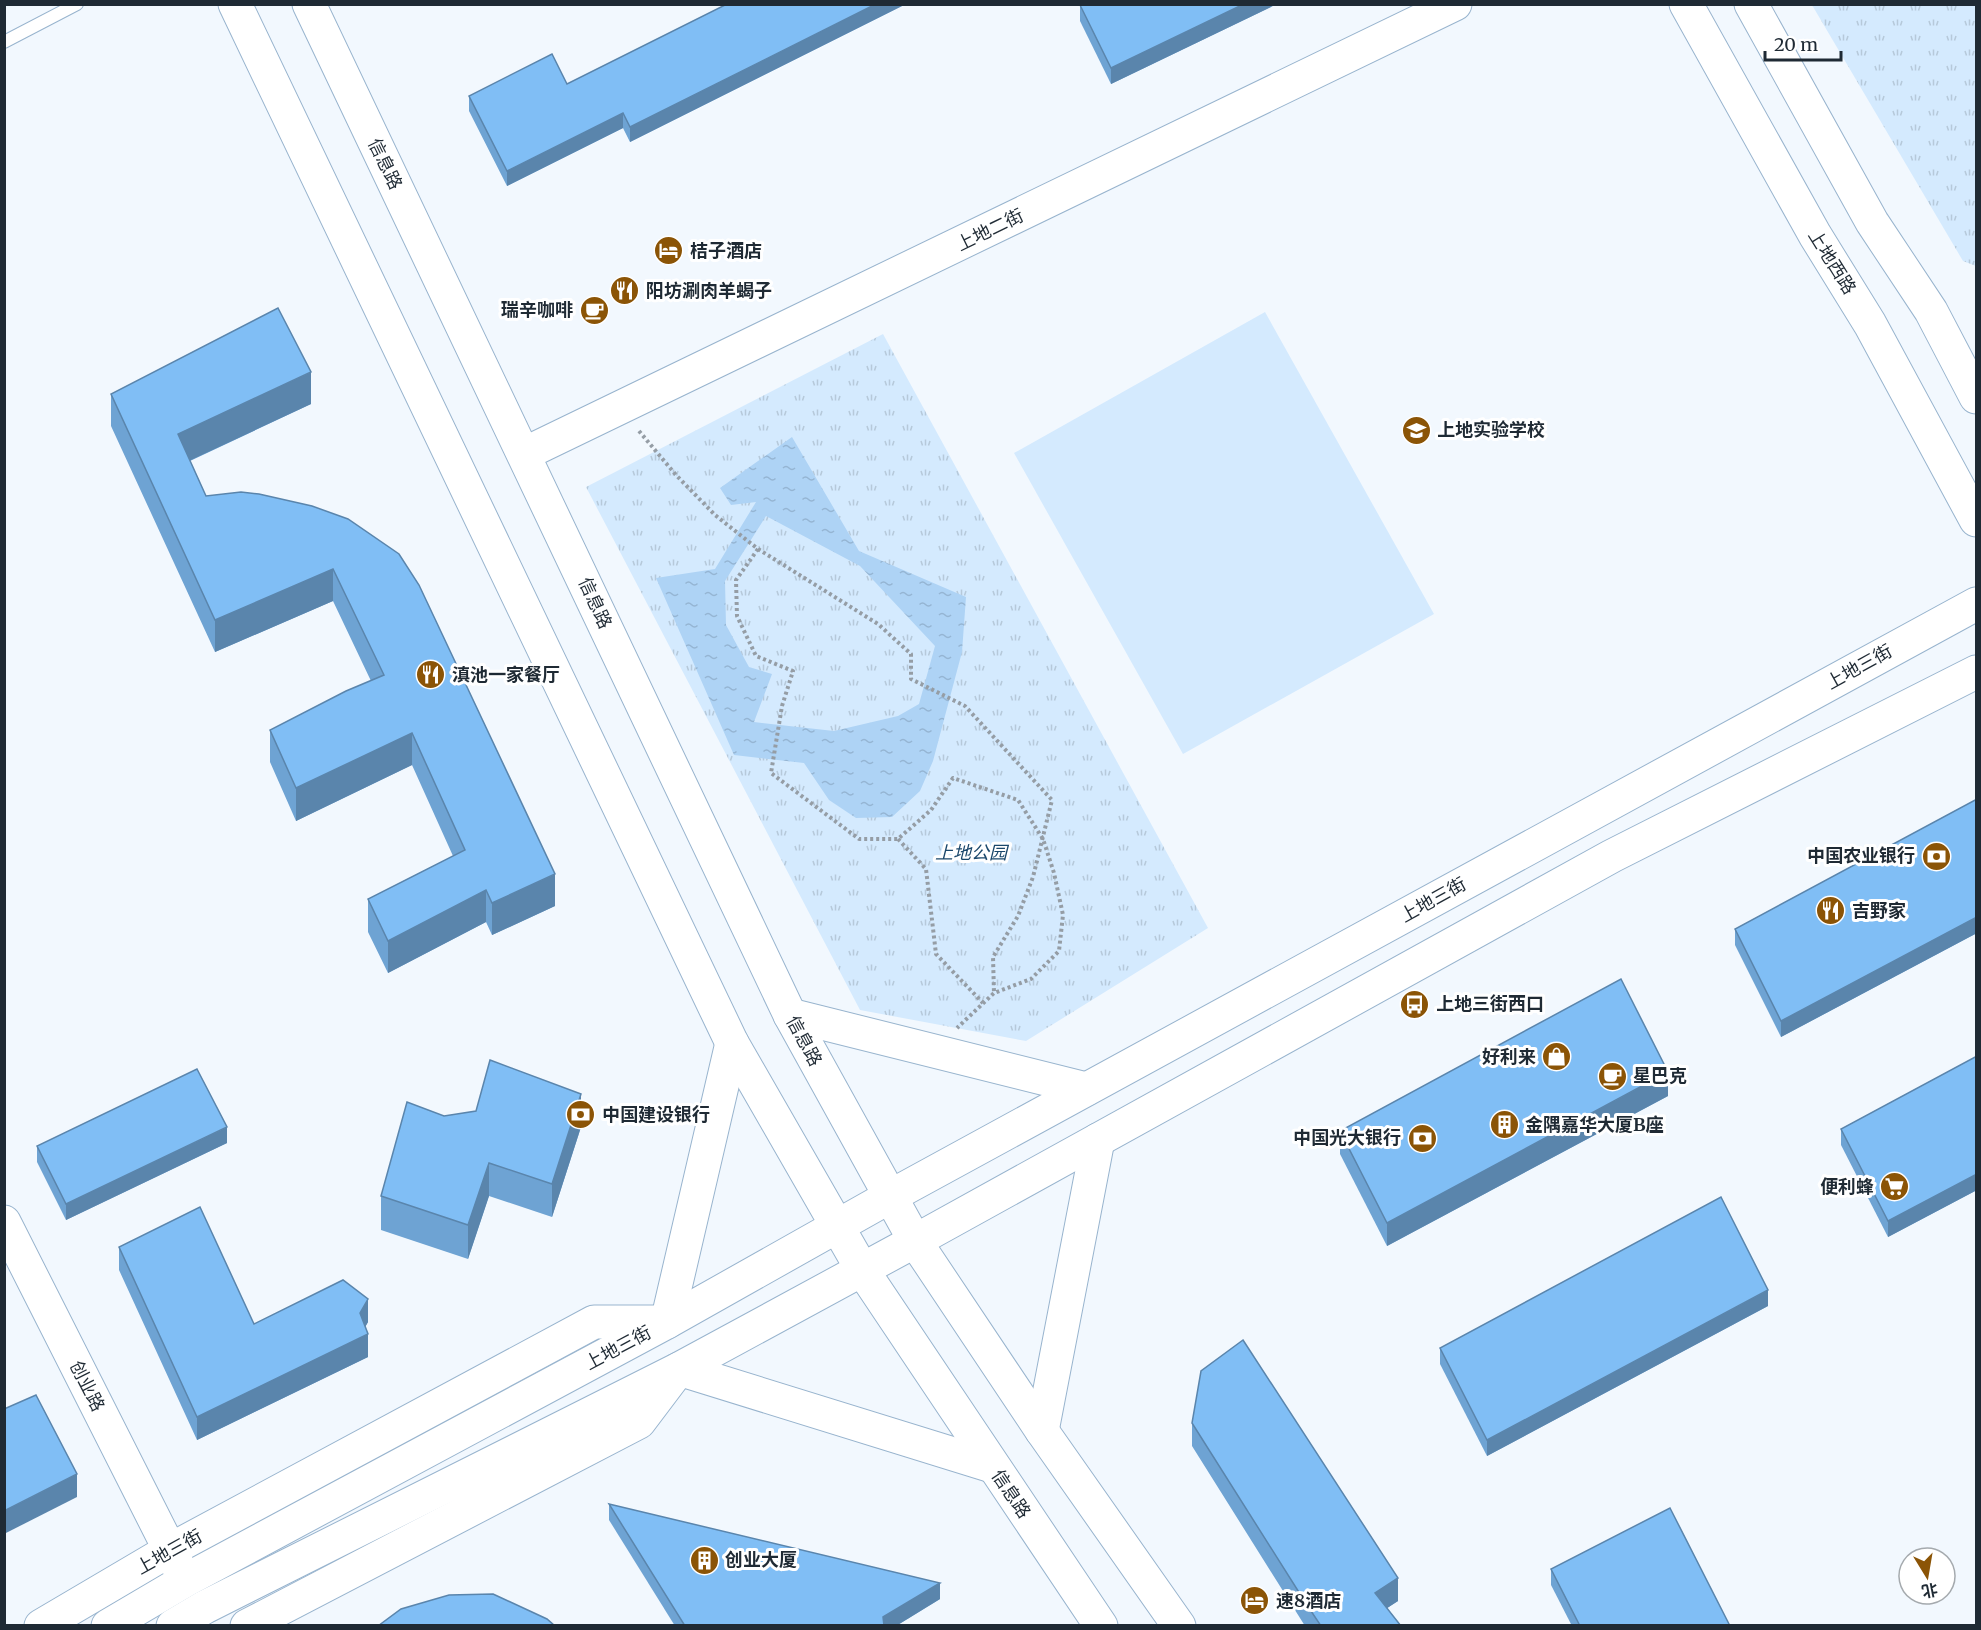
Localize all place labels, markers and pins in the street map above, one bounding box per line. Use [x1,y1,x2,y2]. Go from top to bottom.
hotel icon: 桔子酒店 [653,235,685,267]
place label: 桔子酒店 [690,239,762,262]
restaurant icon: 阳坊涮肉羊蝎子 [609,275,641,307]
place label: 阳坊涮肉羊蝎子 [646,279,772,302]
cafe icon: 瑞辛咖啡 [578,294,610,326]
place label: 瑞辛咖啡 [501,298,573,321]
school or university icon: 上地实验学校 [1400,414,1432,446]
place label: 上地实验学校 [1437,418,1545,441]
restaurant icon: 滇池一家餐厅 [415,659,447,691]
place label: 滇池一家餐厅 [452,663,560,686]
bank icon: 中国农业银行 [1920,840,1952,872]
place label: 中国农业银行 [1807,844,1915,867]
restaurant icon: 吉野家 [1815,895,1847,927]
place label: 吉野家 [1852,899,1906,922]
bus stop icon: 上地三街西口 [1399,988,1431,1020]
place label: 上地三街西口 [1436,992,1544,1015]
shop icon: 好利来 [1541,1041,1573,1073]
place label: 好利来 [1482,1045,1536,1068]
cafe icon: 星巴克 [1596,1060,1628,1092]
place label: 星巴克 [1633,1064,1687,1087]
bank icon: 中国建设银行 [565,1099,597,1131]
place label: 中国建设银行 [602,1103,710,1126]
building icon: 金隅嘉华大厦B座 [1488,1109,1520,1141]
place label: 金隅嘉华大厦B座 [1525,1113,1664,1136]
bank icon: 中国光大银行 [1406,1122,1438,1154]
place label: 中国光大银行 [1293,1126,1401,1149]
supermarket icon: 便利蜂 [1879,1171,1911,1203]
place label: 便利蜂 [1820,1175,1874,1198]
building icon: 创业大厦 [688,1544,720,1576]
place label: 创业大厦 [725,1548,797,1571]
hotel icon: 速8酒店 [1239,1585,1271,1617]
place label: 速8酒店 [1276,1589,1341,1612]

